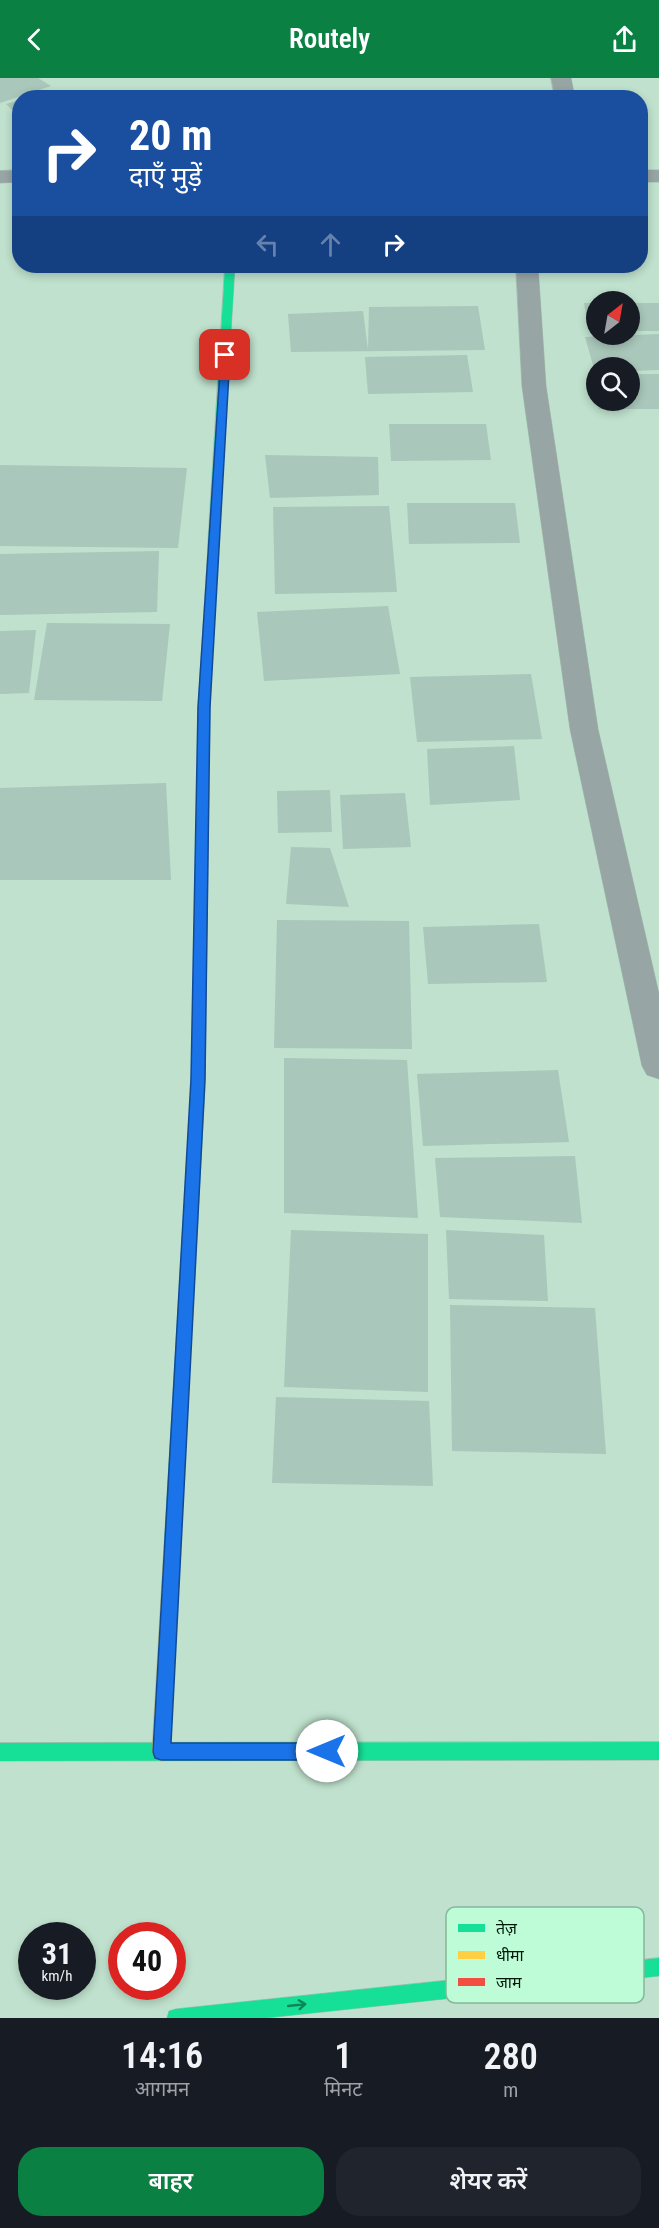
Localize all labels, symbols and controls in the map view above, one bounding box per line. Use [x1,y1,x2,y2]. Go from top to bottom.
icon: back [18,23,51,56]
text: Routely [289,23,370,55]
icon: share [608,23,641,56]
text: 20 m [129,111,212,160]
icon: right [30,114,108,192]
text: दाएँ मुड़ें [129,161,202,193]
icon: left [251,228,284,261]
icon: ahead [314,228,347,261]
icon: right [377,228,410,261]
north arrow [586,291,640,345]
map controls [586,291,640,411]
pin [199,329,250,380]
icon: arrive [208,338,241,371]
button: search [586,357,640,411]
position arrow [295,1719,359,1783]
legend [446,1907,644,2003]
text: तेज़ [496,1919,518,1938]
speed limit sign: 40 [108,1922,186,2000]
text: 31 [42,1936,72,1971]
text: धीमा [496,1946,525,1965]
text: km/h [42,1967,72,1985]
text: जाम [496,1973,522,1992]
one-way arrow [287,1999,307,2010]
text: 14:16 [121,2035,203,2077]
text: 1 [334,2035,352,2077]
text: 280 [484,2036,538,2078]
text: आगमन [135,2077,189,2101]
text: मिनट [324,2077,362,2101]
text: m [503,2078,518,2102]
button: बाहर [18,2147,324,2216]
button: शेयर करें [336,2147,641,2216]

